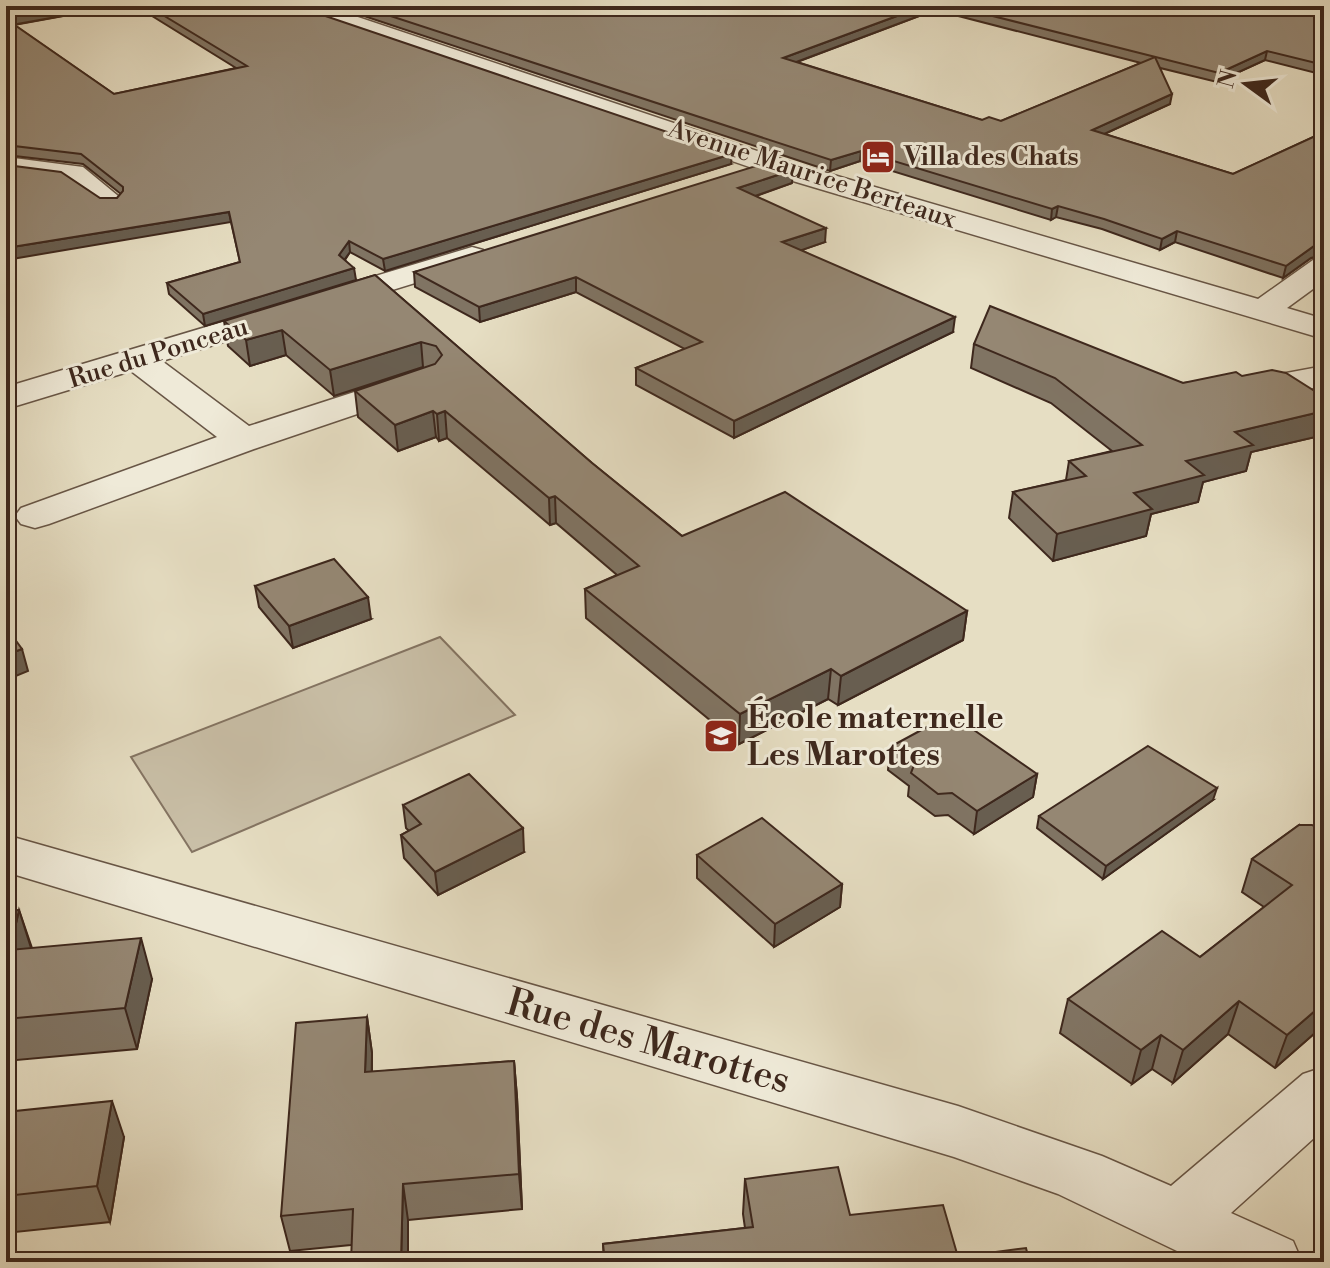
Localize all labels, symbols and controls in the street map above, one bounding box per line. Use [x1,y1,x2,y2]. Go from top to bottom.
north arrow [1206,44,1286,124]
text: N [1213,67,1244,91]
street label: Avenue Maurice Berteaux [663,112,961,236]
hotel icon: Villa des Chats [859,138,897,176]
place label: Villa des Chats [903,141,1079,173]
street label: Rue du Ponceau [64,310,252,396]
place label: École maternelle Les Marottes [747,696,1004,775]
school or university icon: École maternelle Les Marottes [702,717,740,755]
street label: Rue des Marottes [501,979,795,1105]

